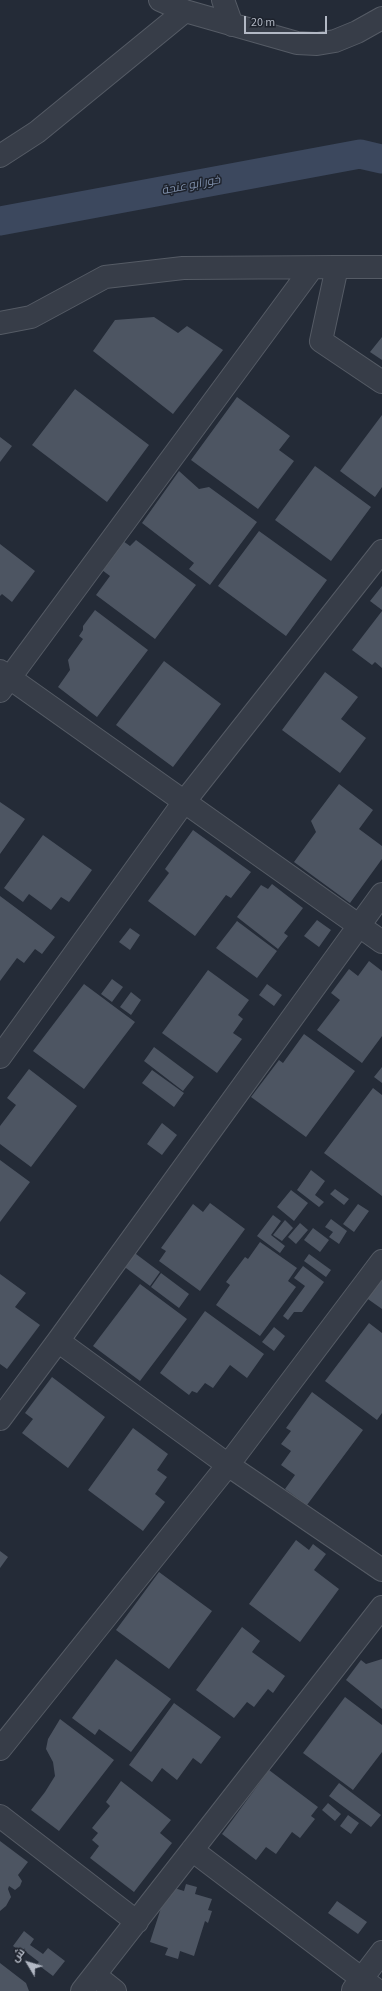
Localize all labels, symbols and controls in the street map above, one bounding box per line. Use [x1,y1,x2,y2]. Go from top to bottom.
scale bar [246,8,329,34]
text: 20 m [251,14,275,31]
water label: خور ابو عنجة [160,173,222,199]
north arrow [8,1943,48,1983]
text: ش [8,1945,28,1965]

